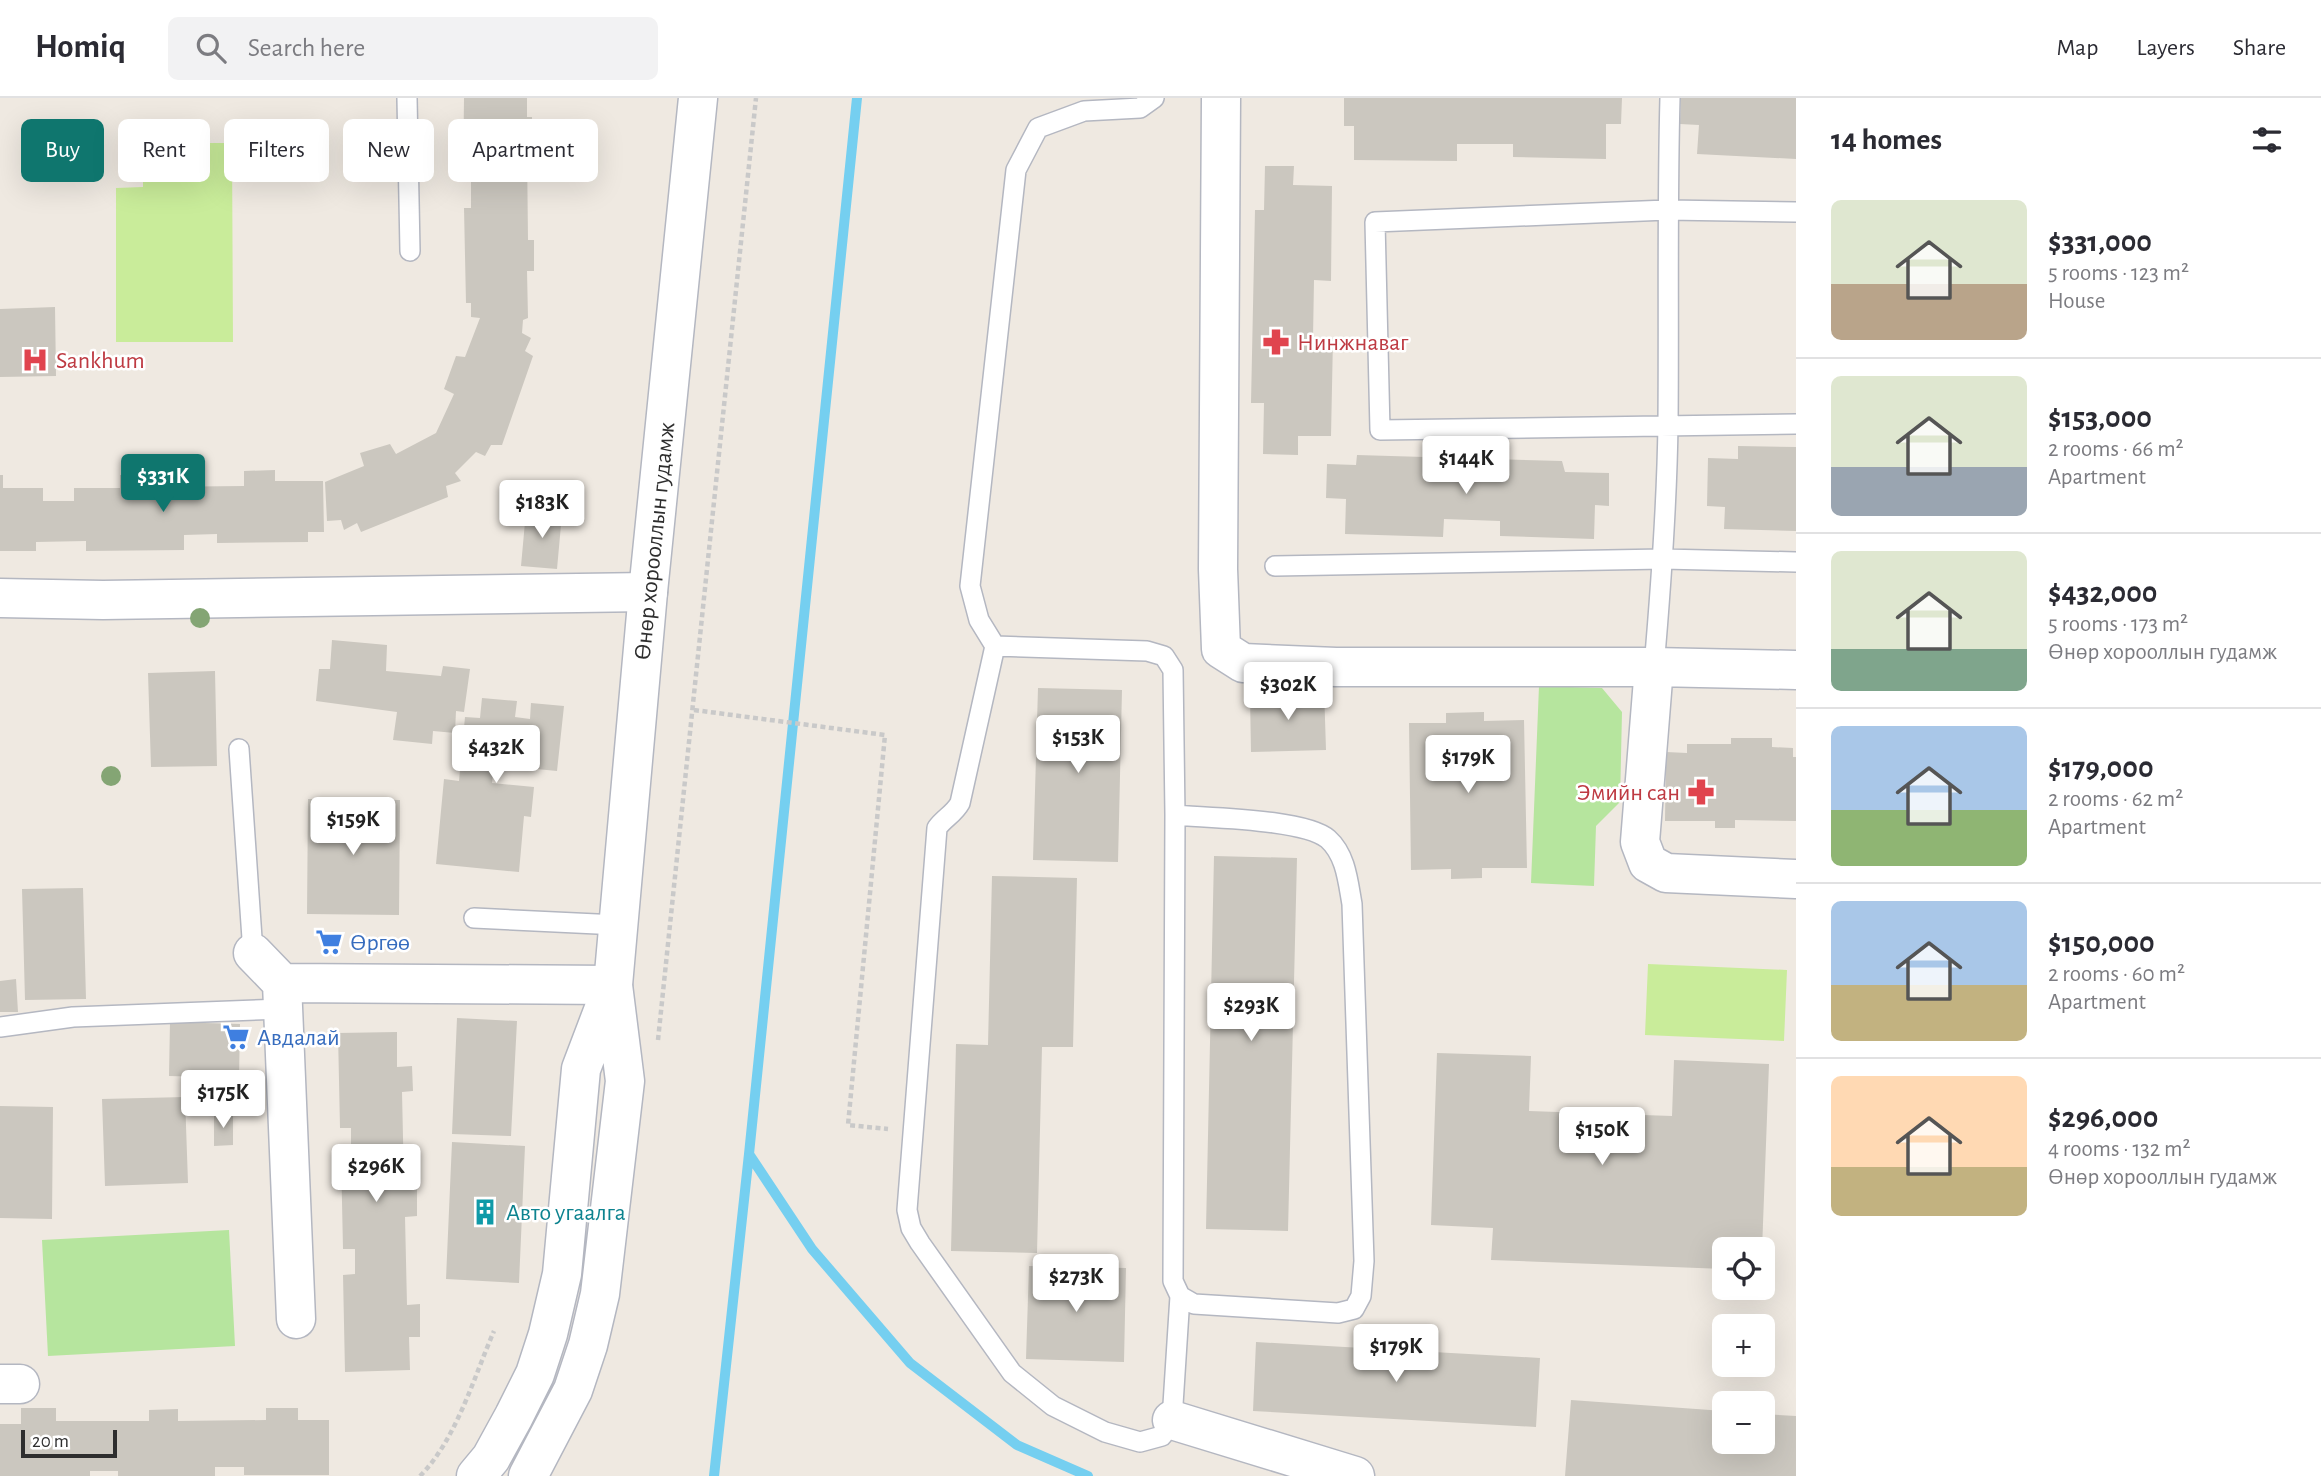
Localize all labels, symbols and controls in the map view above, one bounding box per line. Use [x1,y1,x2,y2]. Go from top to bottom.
search box [168,17,658,80]
icon: search [192,29,230,67]
text: Homiq [35,31,126,64]
text: Search here [248,35,365,61]
text: Map [2056,36,2098,60]
text: Layers [2136,36,2195,60]
text: Share [2233,36,2286,60]
chip: Buy [21,119,104,182]
chip: Rent [118,119,210,182]
chip: Filters [224,119,329,182]
chip: New [343,119,434,182]
chip: Apartment [448,119,598,182]
icon: filters [2248,121,2286,159]
text: 14 homes [1831,125,1942,155]
text: $331,000 [2048,227,2152,257]
icon: home [1887,228,1971,312]
text: 5 rooms · 123 m² [2048,262,2189,285]
text: House [2048,290,2105,313]
pharmacy icon: Нинжнаваг [1261,327,1291,357]
place label: Нинжнаваг [1297,331,1409,355]
hospital icon: Sankhum [20,345,50,375]
place label: Sankhum [56,349,145,373]
text: $153,000 [2048,403,2152,433]
icon: home [1887,404,1971,488]
street label: Өнөр хорооллын гудамж [631,421,679,661]
pin: $144K [1417,436,1515,496]
text: 2 rooms · 66 m² [2048,438,2184,461]
text: $144K [1438,447,1494,470]
pin: $331K [114,454,212,514]
text: $331K [137,465,189,488]
text: Apartment [2048,466,2146,489]
pin: $183K [493,480,591,540]
text: $183K [515,491,569,514]
text: $432,000 [2048,578,2157,608]
icon: home [1887,579,1971,663]
text: 5 rooms · 173 m² [2048,613,2188,636]
text: Өнөр хорооллын гудамж [2048,641,2277,664]
pin: $302K [1239,662,1337,722]
text: $302K [1260,673,1316,696]
pin: $153K [1029,716,1127,775]
pin: $432K [447,726,545,785]
text: $153K [1052,726,1104,749]
text: $432K [468,736,524,759]
pin: $179K [1419,736,1517,795]
text: $179K [1441,746,1495,769]
text: $179,000 [2048,753,2154,783]
icon: home [1887,754,1971,838]
pharmacy icon: Эмийн сан [1686,777,1716,807]
place label: Эмийн сан [1577,781,1680,805]
text: 2 rooms · 62 m² [2048,788,2183,811]
pin: $159K [304,798,402,857]
text: $159K [326,808,380,831]
text: Apartment [2048,816,2146,839]
supermarket icon: Өргөө [314,927,344,957]
text: $150,000 [2048,928,2155,958]
icon: home [1887,929,1971,1013]
place label: Өргөө [350,931,410,955]
text: 2 rooms · 60 m² [2048,963,2185,986]
pin: $293K [1202,984,1300,1043]
text: Apartment [2048,991,2146,1014]
text: $293K [1223,994,1279,1017]
supermarket icon: Авдалай [221,1022,251,1052]
place label: Авдалай [257,1026,340,1050]
pin: $175K [174,1070,272,1130]
text: $175K [197,1081,249,1104]
text: $296,000 [2048,1103,2158,1133]
icon: home [1887,1104,1971,1188]
pin: $150K [1553,1108,1651,1167]
text: $150K [1575,1118,1629,1141]
text: 4 rooms · 132 m² [2048,1138,2190,1161]
pin: $296K [327,1144,425,1204]
text: $296K [348,1155,404,1178]
text: Өнөр хорооллын гудамж [2048,1166,2277,1189]
building icon: Авто угаалга [470,1197,500,1227]
place label: Авто угаалга [506,1201,626,1225]
map controls [1712,1237,1775,1454]
button: locate [1712,1237,1775,1300]
pin: $273K [1027,1254,1125,1314]
text: $273K [1049,1265,1103,1288]
button: + [1712,1314,1775,1377]
pin: $179K [1347,1324,1445,1384]
text: $179K [1369,1335,1423,1358]
button: − [1712,1391,1775,1454]
scale bar [21,1427,117,1459]
text: 20 m [32,1432,69,1451]

